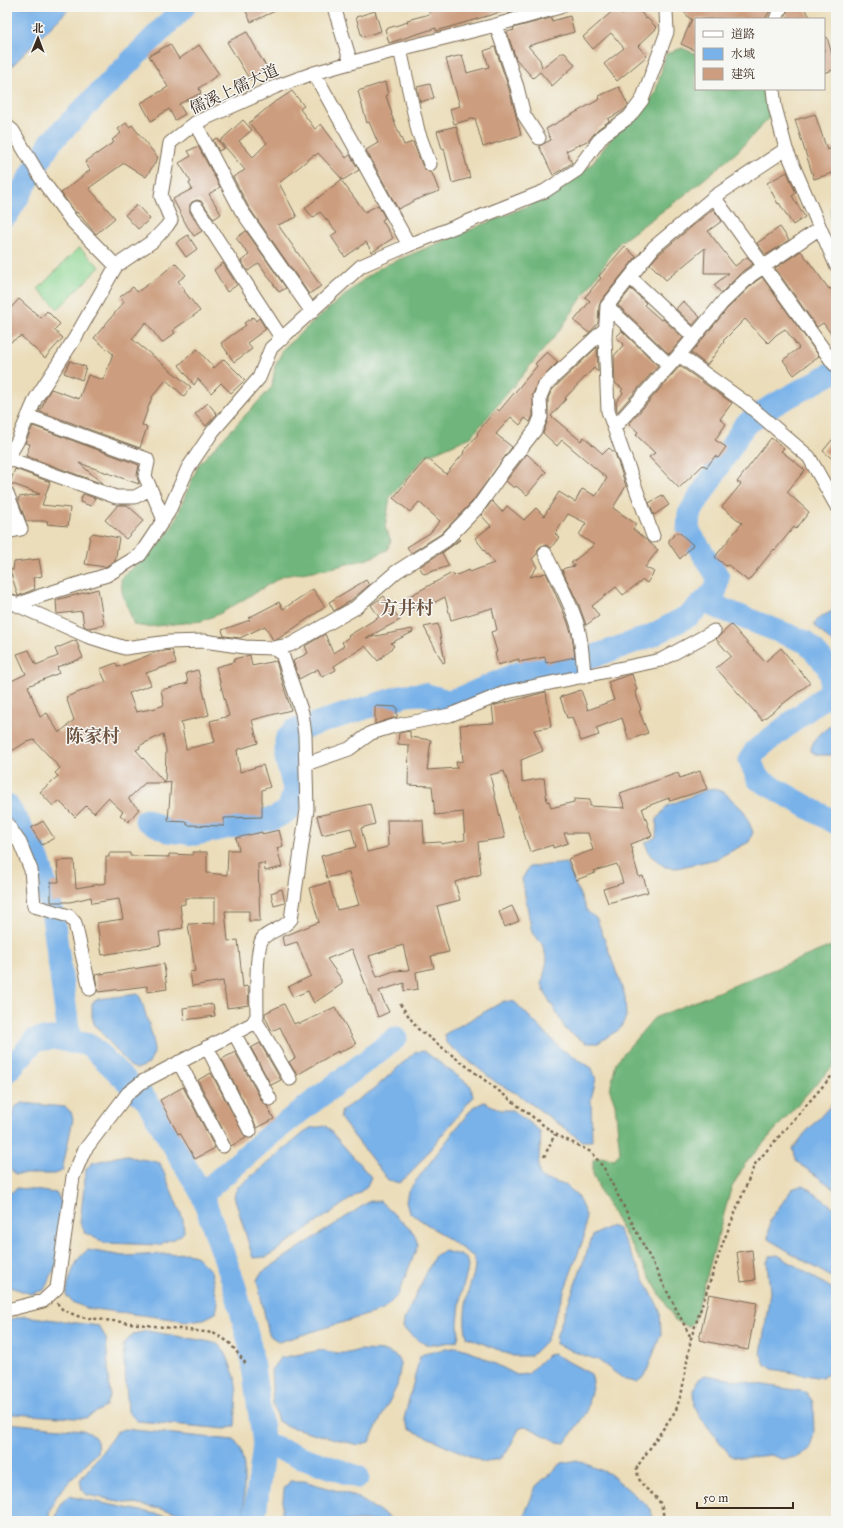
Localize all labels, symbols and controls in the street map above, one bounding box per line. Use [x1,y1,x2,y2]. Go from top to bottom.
north arrow [18,18,58,58]
legend [695,18,825,90]
text: 北 [33,22,44,35]
text: 道路 [731,27,755,41]
text: 水域 [731,47,755,61]
street label: 儒溪上儒大道 [186,60,282,118]
text: 建筑 [731,67,755,81]
district label: 方井村 [380,597,434,619]
district label: 陈家村 [66,725,120,747]
scale bar [697,1484,793,1510]
text: 50 m [703,1491,728,1505]

